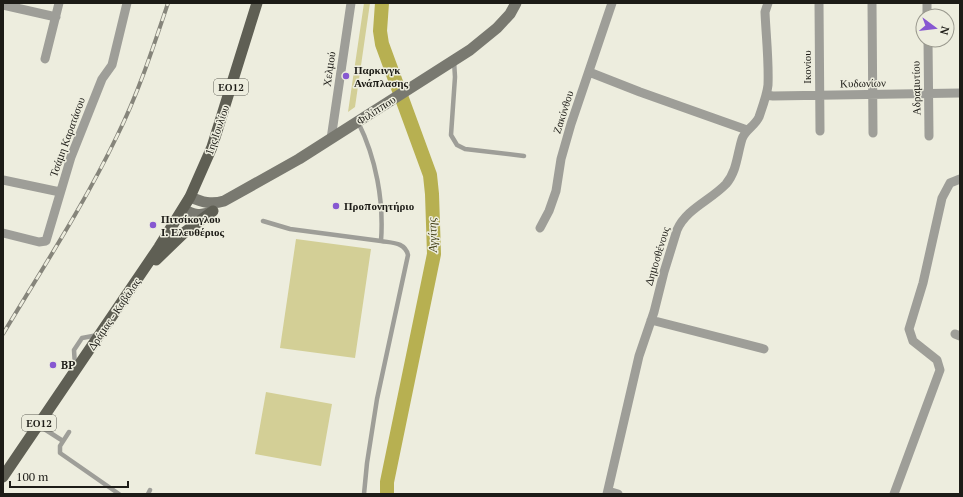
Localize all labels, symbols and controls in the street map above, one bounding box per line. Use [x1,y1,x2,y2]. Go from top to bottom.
north arrow [915,8,955,48]
text: N [937,25,953,37]
street label: Χελμού [320,50,338,87]
street label: Ικονίου [800,50,814,84]
street label: Αδραμυτίου [909,60,923,115]
place label: Παρκινγκ Ανάπλασης [354,63,408,90]
marker: Παρκινγκ Ανάπλασης [341,71,351,81]
street label: Κυδωνίων [840,76,886,90]
road number: ΕΟ12 [214,79,248,95]
street label: Ζακύνθου [549,88,577,135]
street label: Φιλίππου [354,92,399,128]
street label: Τσάμη Καρατάσου [46,95,88,179]
street label: 1ης Ιουλίου [202,102,232,157]
place label: Προπονητήριο [344,199,415,213]
marker: Προπονητήριο [331,201,341,211]
place label: Πιτσίκογλου Ι. Ελευθέριος [161,212,225,239]
water label: Αγγίτης [424,217,440,254]
marker: Πιτσίκογλου Ι. Ελευθέριος [148,220,158,230]
street label: Δημοσθένους [641,224,673,287]
street label: Δράμας - Καβάλας [85,275,144,353]
place label: BP [61,358,75,372]
marker: BP [48,360,58,370]
road number: ΕΟ12 [22,415,56,431]
scale bar [10,463,128,489]
text: 100 m [16,469,49,484]

